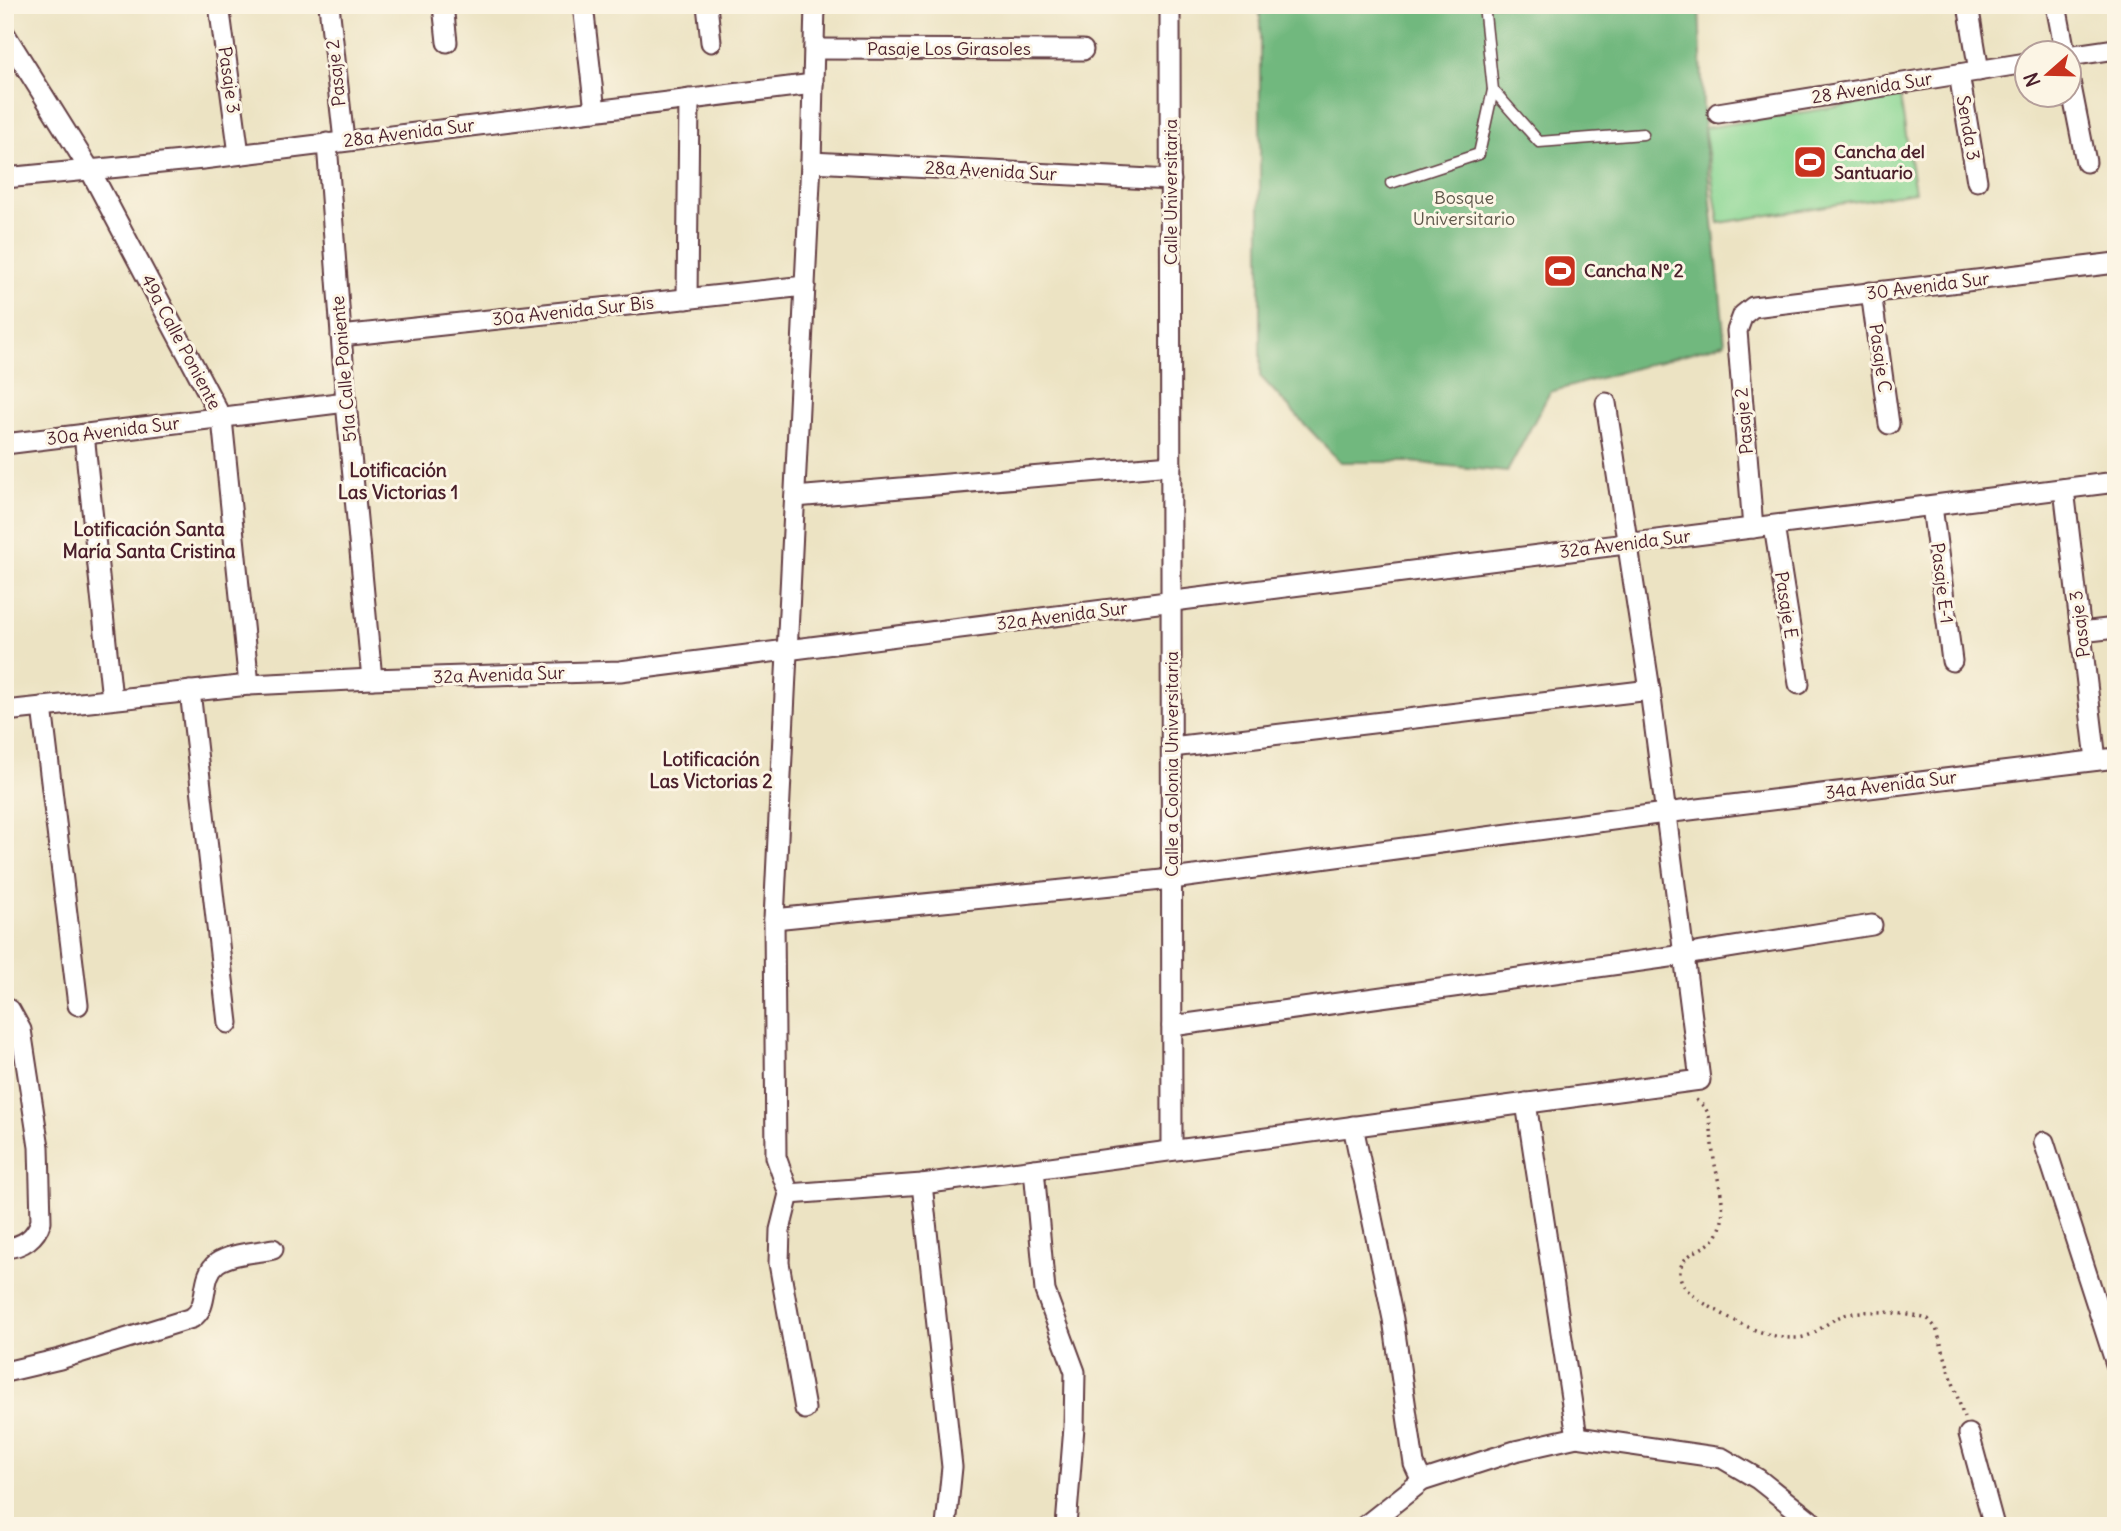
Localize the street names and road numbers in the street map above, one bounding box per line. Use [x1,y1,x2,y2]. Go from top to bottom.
street label: Pasaje Los Girasoles [867,37,1031,60]
street label: Pasaje 2 [321,38,350,108]
street label: Pasaje 3 [213,45,246,115]
street label: 28 Avenida Sur [1810,67,1935,108]
street label: Senda 3 [1951,94,1986,162]
street label: 28a Avenida Sur [342,113,477,152]
street label: Calle Universitaria [1159,119,1182,265]
street label: 28a Avenida Sur [924,156,1058,185]
street label: 30 Avenida Sur [1865,266,1991,304]
street label: 49a Calle Poniente [136,270,227,413]
street label: 30a Avenida Sur Bis [491,291,655,330]
street label: 51a Calle Poniente [326,295,361,443]
street label: Pasaje C [1864,322,1897,394]
street label: Pasaje 2 [1729,387,1758,455]
street label: 30a Avenida Sur [45,411,181,450]
street label: 32a Avenida Sur [1558,524,1692,563]
street label: Pasaje E-1 [1926,541,1959,625]
street label: Pasaje E [1770,570,1803,640]
street label: Pasaje 3 [2064,589,2095,659]
street label: 32a Avenida Sur [995,596,1129,635]
street label: Calle a Colonia Universitaria [1160,651,1183,877]
street label: 32a Avenida Sur [433,661,566,688]
street label: 34a Avenida Sur [1824,765,1959,804]

